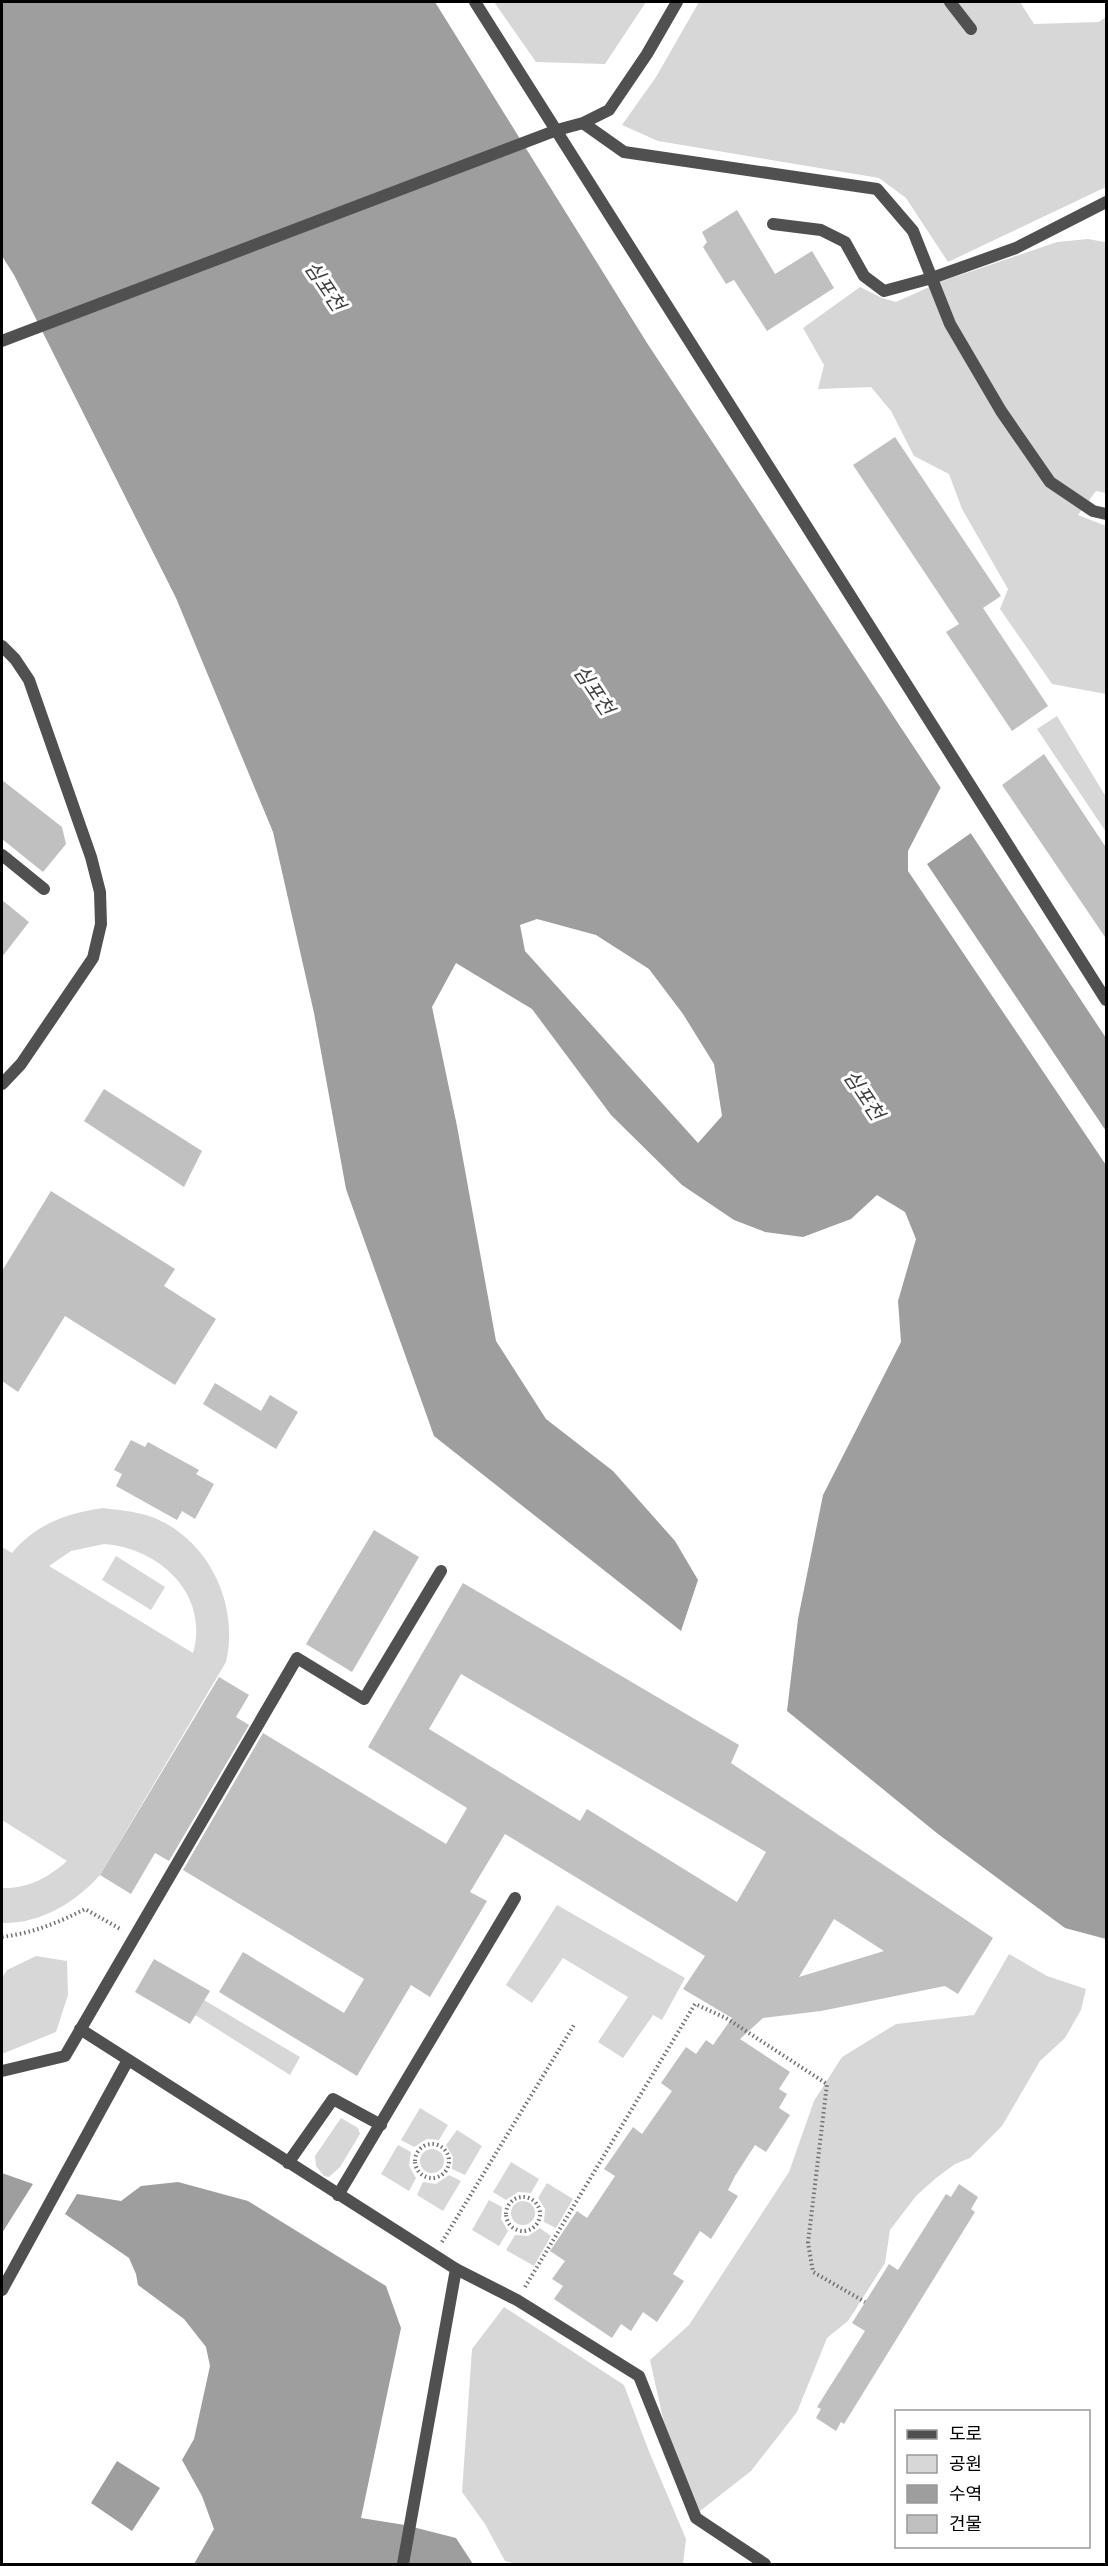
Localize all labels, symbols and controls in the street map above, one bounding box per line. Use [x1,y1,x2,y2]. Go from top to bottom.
water label: 심포천 [299,255,353,318]
water label: 심포천 [568,659,622,722]
water label: 심포천 [838,1064,892,1127]
legend [895,2410,1090,2548]
text: 도로 [949,2422,982,2445]
text: 공원 [949,2452,982,2475]
text: 수역 [949,2482,982,2505]
text: 건물 [949,2512,982,2535]

